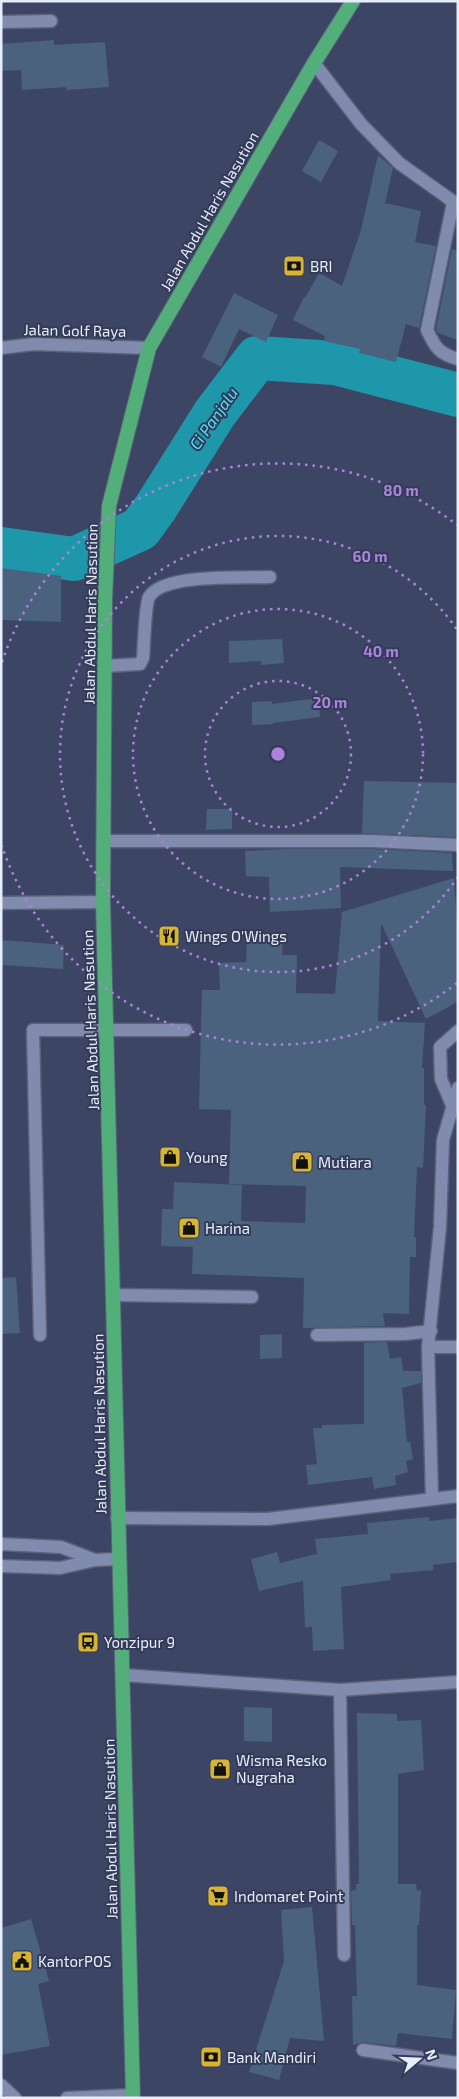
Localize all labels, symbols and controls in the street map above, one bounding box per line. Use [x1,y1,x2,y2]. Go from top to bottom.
street label: Jalan Abdul Haris Nasution [156,128,262,294]
bank icon: BRI [282,254,306,278]
place label: BRI [310,257,333,275]
street label: Jalan Golf Raya [23,320,127,340]
water label: Ci Panjalu [185,383,242,453]
text: 80 m [383,481,419,499]
street label: Jalan Abdul Haris Nasution [79,523,101,705]
text: 60 m [353,547,387,565]
text: 40 m [363,642,399,660]
text: 20 m [313,693,347,711]
centre of rings [269,745,287,763]
restaurant icon: Wings O'Wings [157,924,181,948]
place label: Wings O'Wings [185,927,287,945]
street label: Jalan Abdul Haris Nasution [78,929,102,1111]
shop icon: Young [158,1145,182,1169]
place label: Young [186,1148,228,1166]
shop icon: Mutiara [290,1150,314,1174]
place label: Mutiara [318,1153,372,1171]
shop icon: Harina [177,1216,201,1240]
place label: Harina [205,1219,250,1237]
street label: Jalan Abdul Haris Nasution [88,1333,110,1515]
bus stop icon: Yonzipur 9 [76,1630,100,1654]
place label: Yonzipur 9 [104,1633,175,1651]
street label: Jalan Abdul Haris Nasution [99,1738,121,1920]
place label: Wisma Resko Nugraha [236,1751,327,1786]
shop icon: Wisma Resko Nugraha [208,1757,232,1781]
supermarket icon: Indomaret Point [206,1884,230,1908]
place label: Indomaret Point [234,1887,344,1905]
public building icon: KantorPOS [10,1949,34,1973]
place label: KantorPOS [38,1952,111,1970]
north arrow [394,2034,444,2084]
bank icon: Bank Mandiri [199,2045,223,2069]
text: N [422,2047,441,2062]
place label: Bank Mandiri [227,2048,316,2066]

